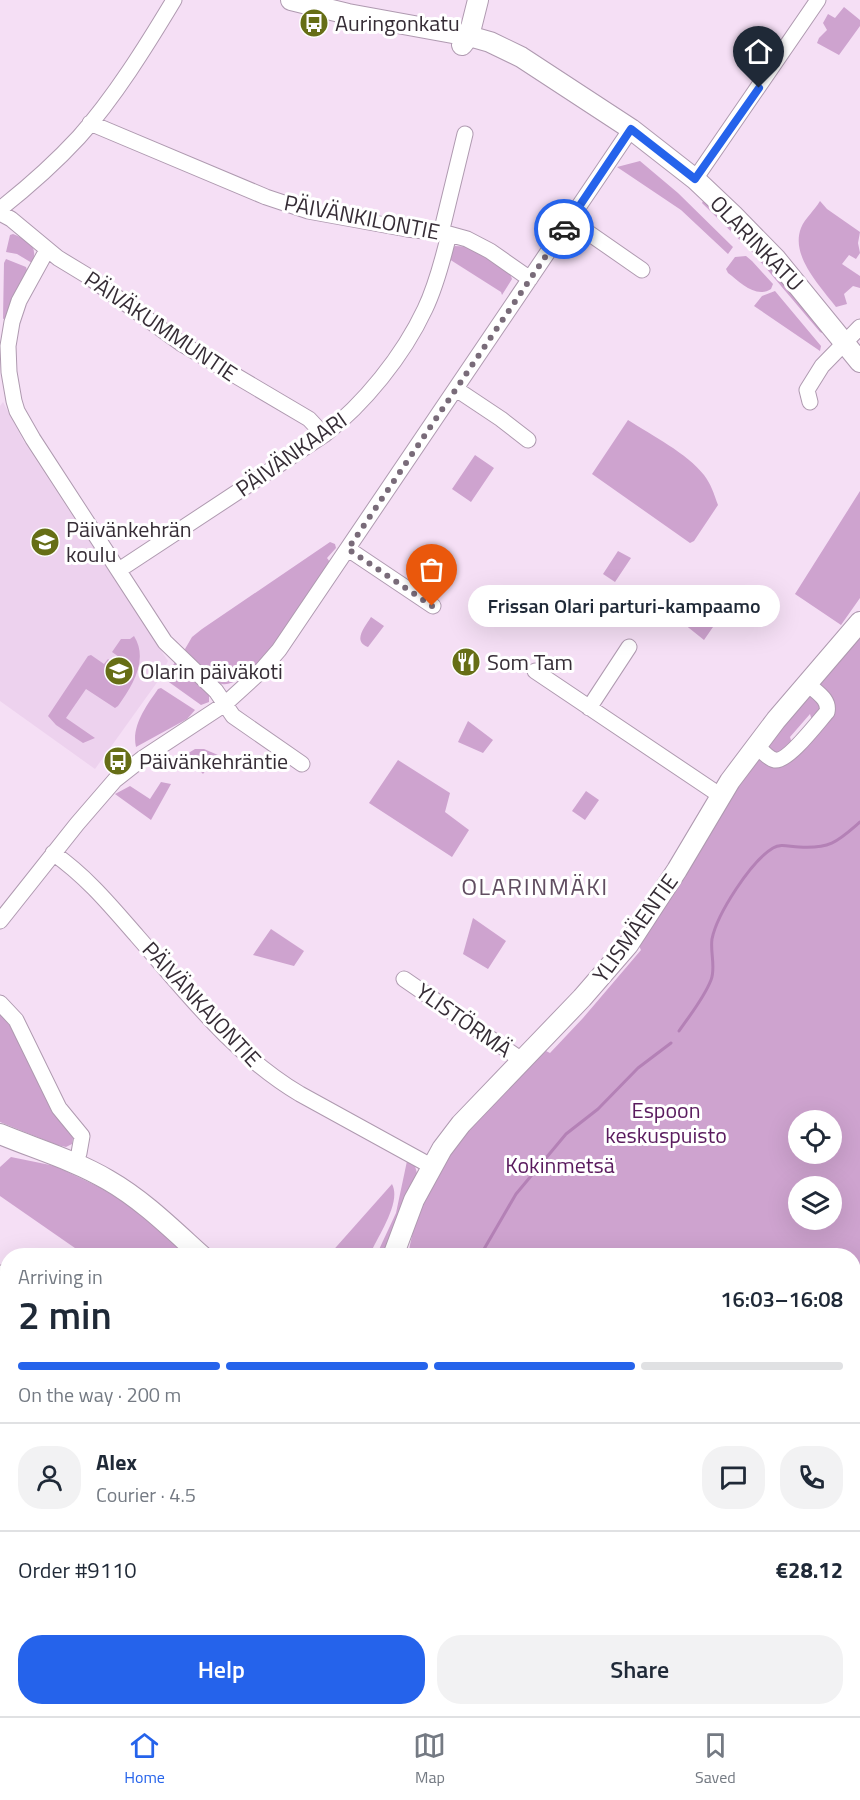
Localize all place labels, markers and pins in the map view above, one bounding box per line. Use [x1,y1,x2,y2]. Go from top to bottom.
place label: Auringonkatu [335,6,460,40]
bus stop icon: Auringonkatu [298,7,330,39]
pin [733,26,784,88]
place label: Päivänkehrän koulu [66,512,192,571]
school or university icon: Päivänkehrän koulu [29,526,61,558]
pin [406,544,457,606]
callout: Frissan Olari parturi-kampaamo [468,585,780,627]
place label: Som Tam [487,645,573,679]
restaurant icon: Som Tam [450,646,482,678]
place label: Olarin päiväkoti [140,654,283,688]
school or university icon: Olarin päiväkoti [103,655,135,687]
place label: Päivänkehräntie [139,744,288,778]
bus stop icon: Päivänkehräntie [102,745,134,777]

